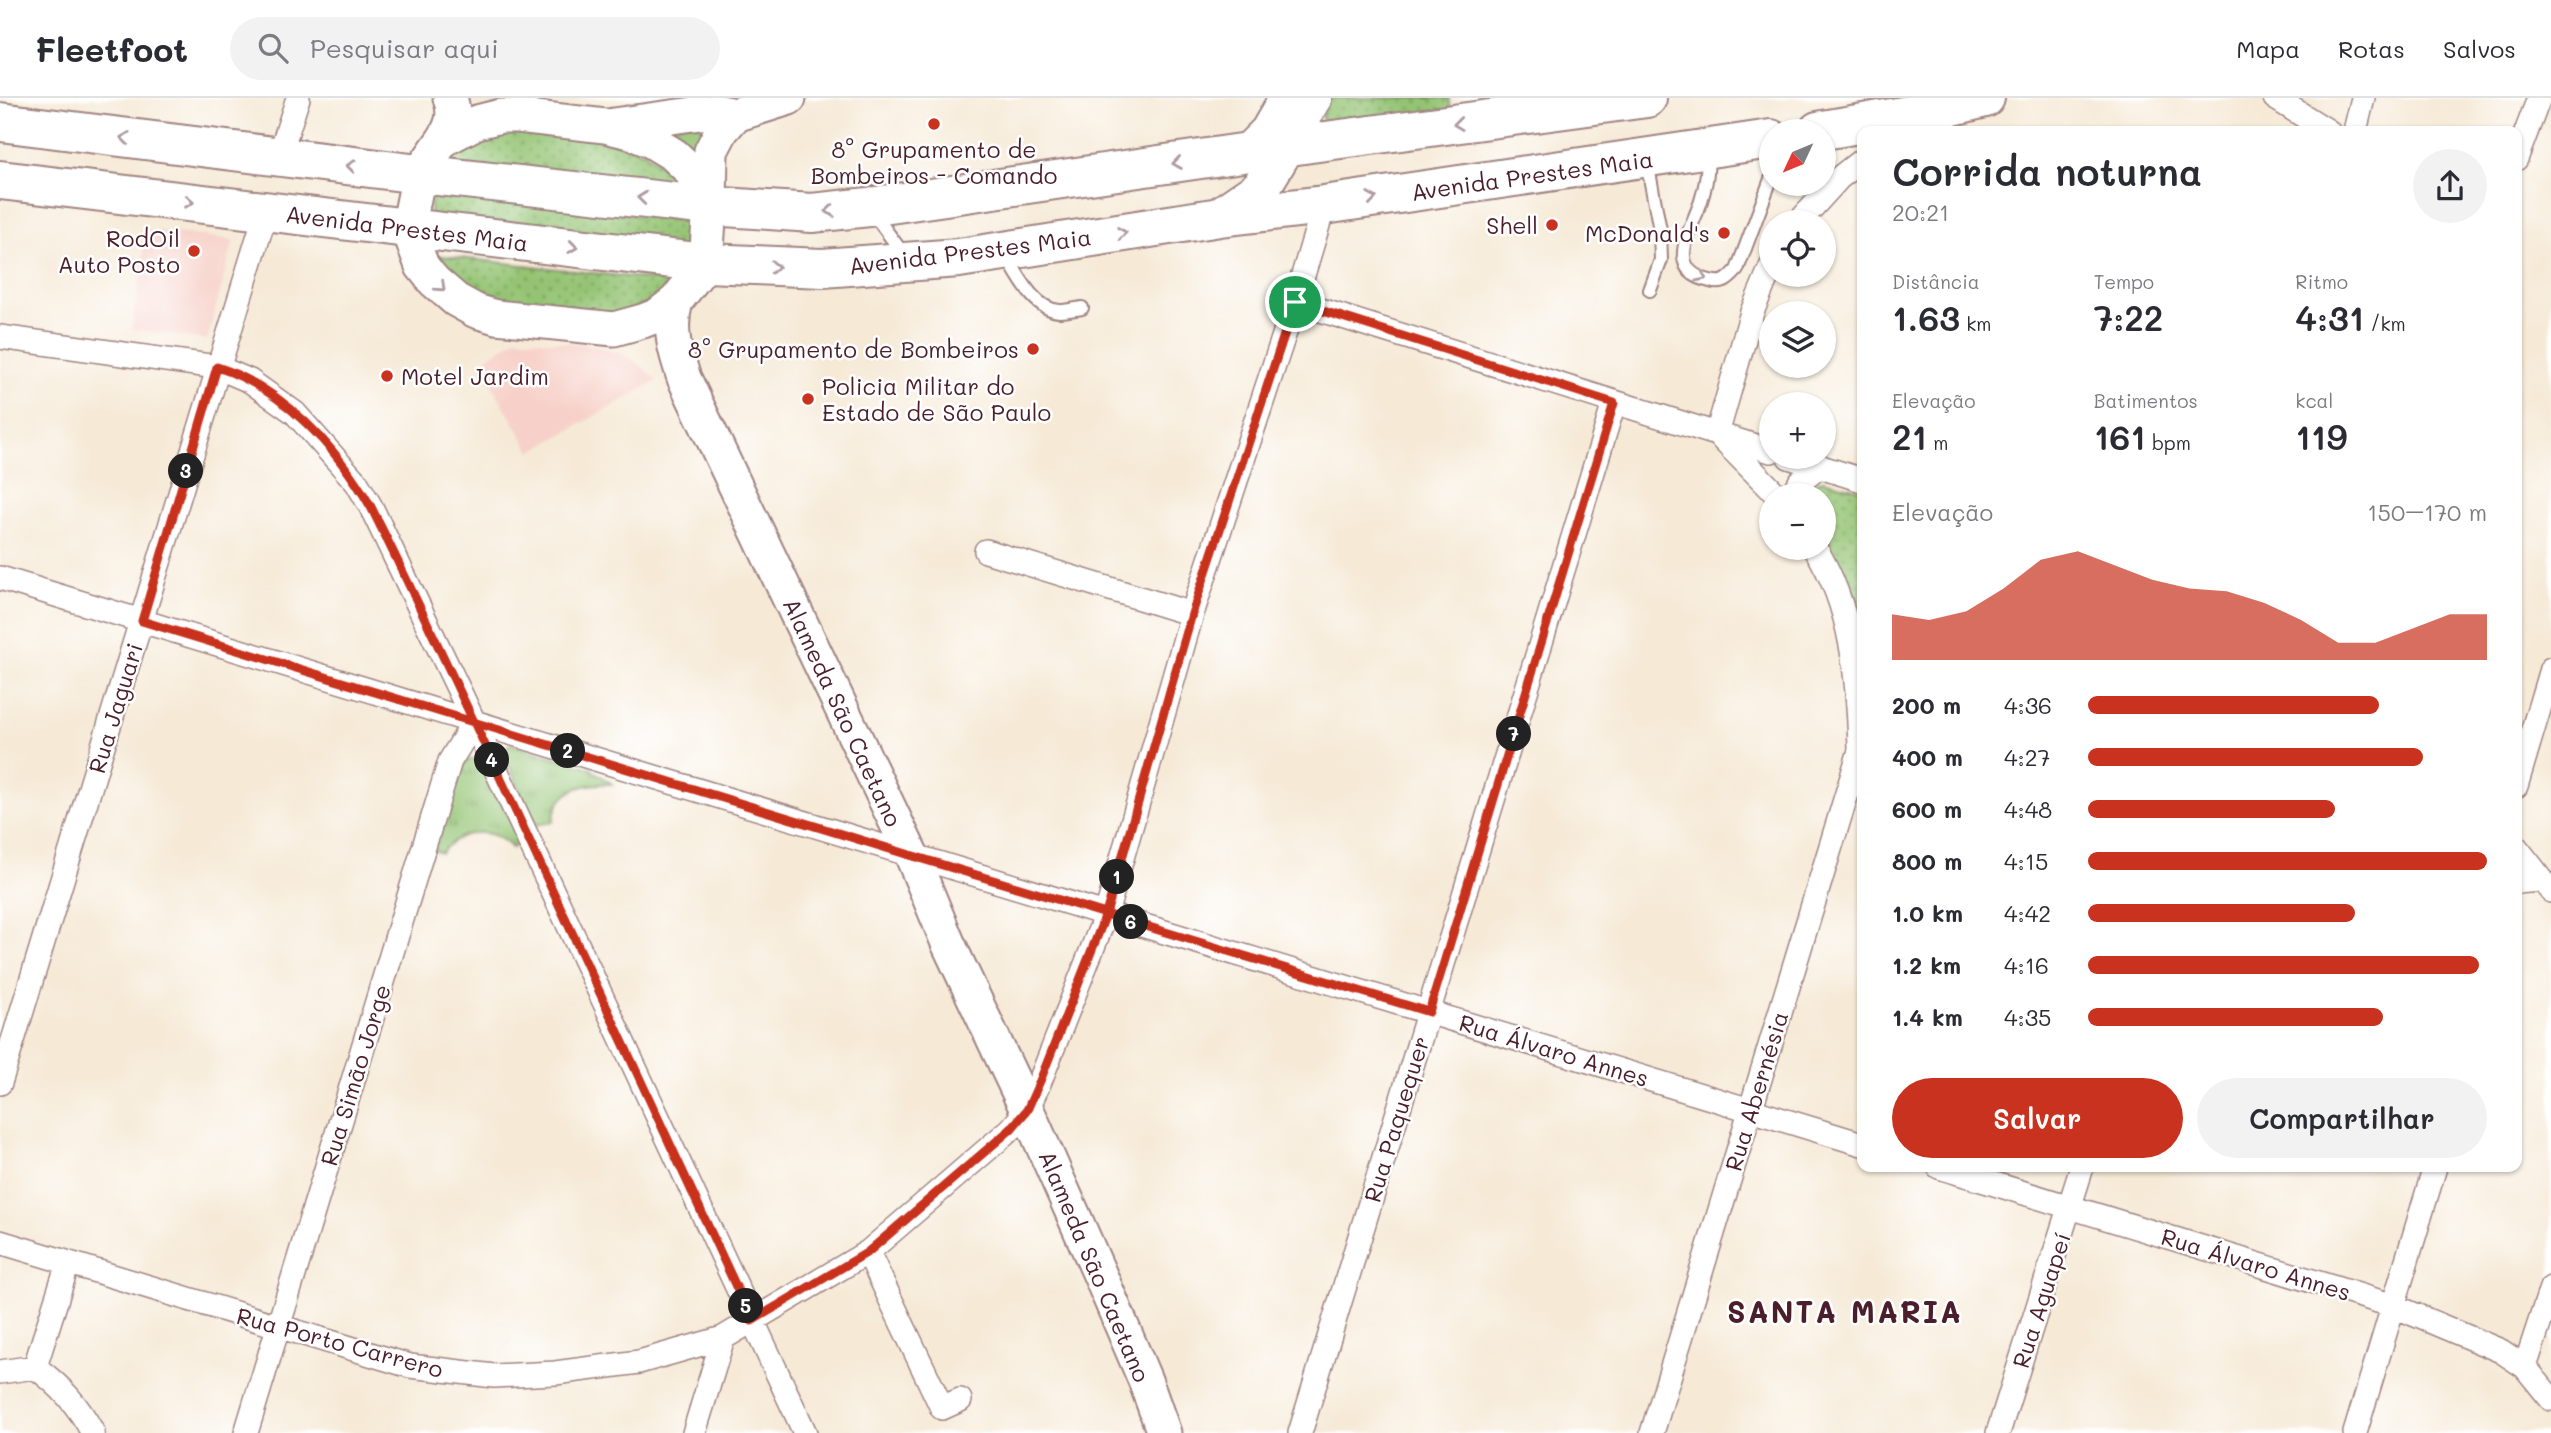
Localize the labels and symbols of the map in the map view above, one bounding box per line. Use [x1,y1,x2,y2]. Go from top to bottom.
marker: 8° Grupamento de Bombeiros - Comando [926,116,942,132]
one-way arrow [1452,117,1464,132]
north arrow [1759,119,1836,196]
one-way arrow [119,130,131,145]
place label: 8° Grupamento de Bombeiros - Comando [811,134,1057,190]
street label: Avenida Prestes Maia [1409,143,1655,207]
one-way arrow [1171,155,1183,170]
one-way arrow [345,158,357,173]
one-way arrow [636,191,648,206]
one-way arrow [1366,191,1378,206]
one-way arrow [184,195,195,210]
street label: Avenida Prestes Maia [284,198,530,258]
one-way arrow [825,203,836,218]
place label: Shell [1486,210,1538,240]
marker: Shell [1544,217,1560,233]
place label: McDonald's [1585,218,1710,248]
street label: Avenida Prestes Maia [847,221,1093,281]
place label: RodOil Auto Posto [58,223,180,279]
marker: McDonald's [1716,225,1732,241]
one-way arrow [1116,226,1128,241]
one-way arrow [568,240,579,255]
marker: RodOil Auto Posto [186,243,202,259]
one-way arrow [769,259,780,274]
one-way arrow [1694,269,1707,282]
pin [1265,272,1325,332]
one-way arrow [433,279,446,291]
place label: 8° Grupamento de Bombeiros [688,334,1019,364]
marker: 8° Grupamento de Bombeiros [1025,341,1041,357]
place label: Motel Jardim [401,361,549,391]
marker: Motel Jardim [379,368,395,384]
place label: Policia Militar do Estado de São Paulo [822,371,1051,427]
marker: Policia Militar do Estado de São Paulo [800,391,816,407]
pin: 3 [168,454,204,488]
street label: Alameda São Caetano [777,593,909,831]
street label: Rua Jaguari [81,639,149,777]
pin: 7 [1496,716,1532,752]
pin: 2 [550,734,586,768]
pin: 4 [475,742,510,778]
pin: 1 [1100,860,1134,894]
pin: 6 [1114,904,1148,940]
street label: Rua Simão Jorge [313,981,397,1169]
street label: Rua Álvaro Annes [1456,1007,1652,1093]
street label: Rua Abernésia [1717,1008,1795,1174]
street label: Rua Paquequer [1357,1032,1435,1206]
street label: Alameda São Caetano [1033,1146,1157,1386]
street label: Rua Álvaro Annes [2158,1221,2354,1307]
street label: Rua Aguapeí [2005,1228,2077,1372]
pin: 5 [728,1288,764,1324]
district label: SANTA MARIA [1727,1291,1963,1331]
street label: Rua Porto Carrero [233,1300,447,1384]

